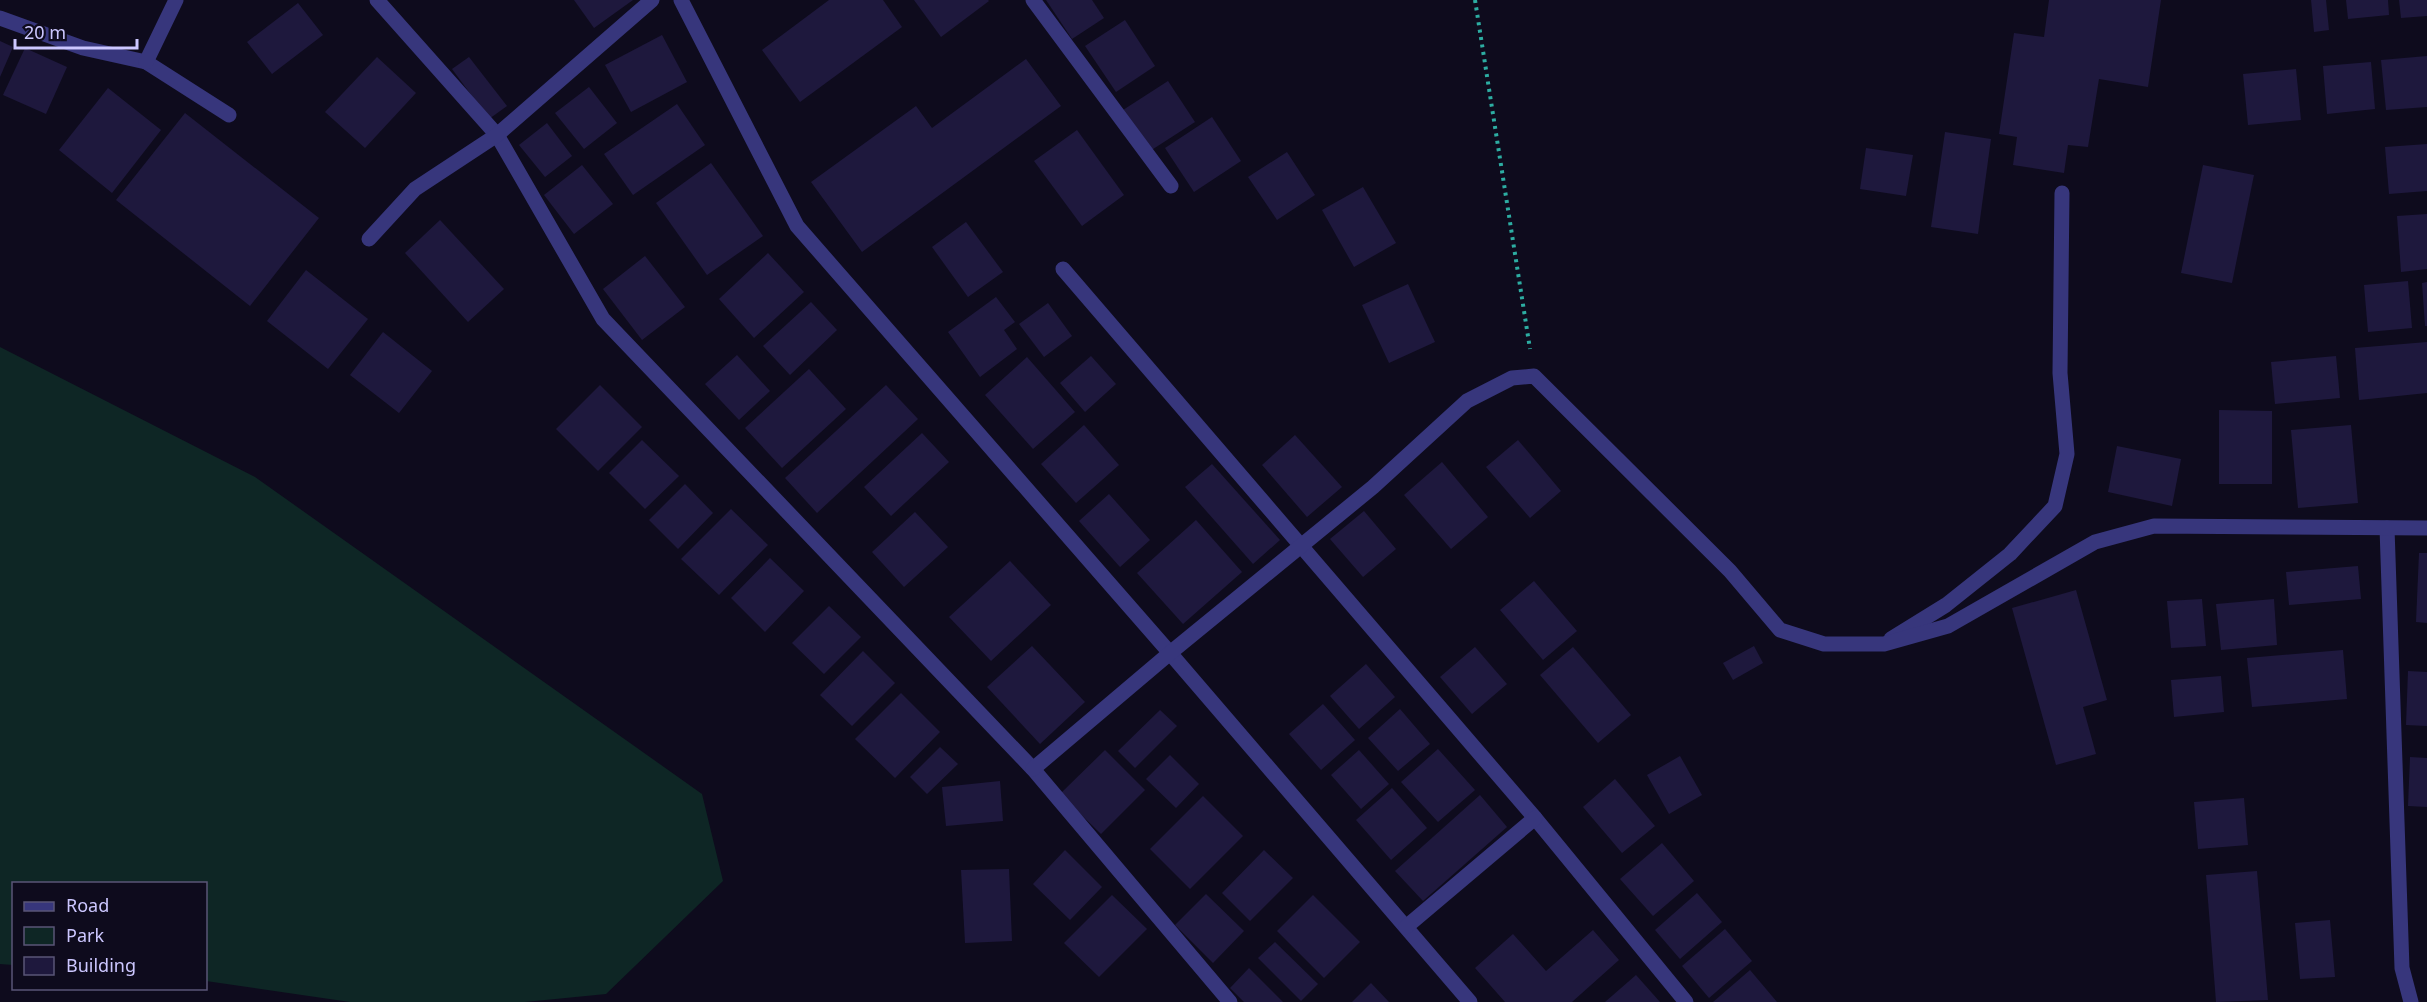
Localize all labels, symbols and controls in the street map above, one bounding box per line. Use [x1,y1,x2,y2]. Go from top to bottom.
scale bar [15,12,136,50]
text: 20 m [24,20,66,44]
legend [12,882,207,990]
text: Road [66,893,109,917]
text: Park [66,923,104,947]
text: Building [66,953,136,977]

